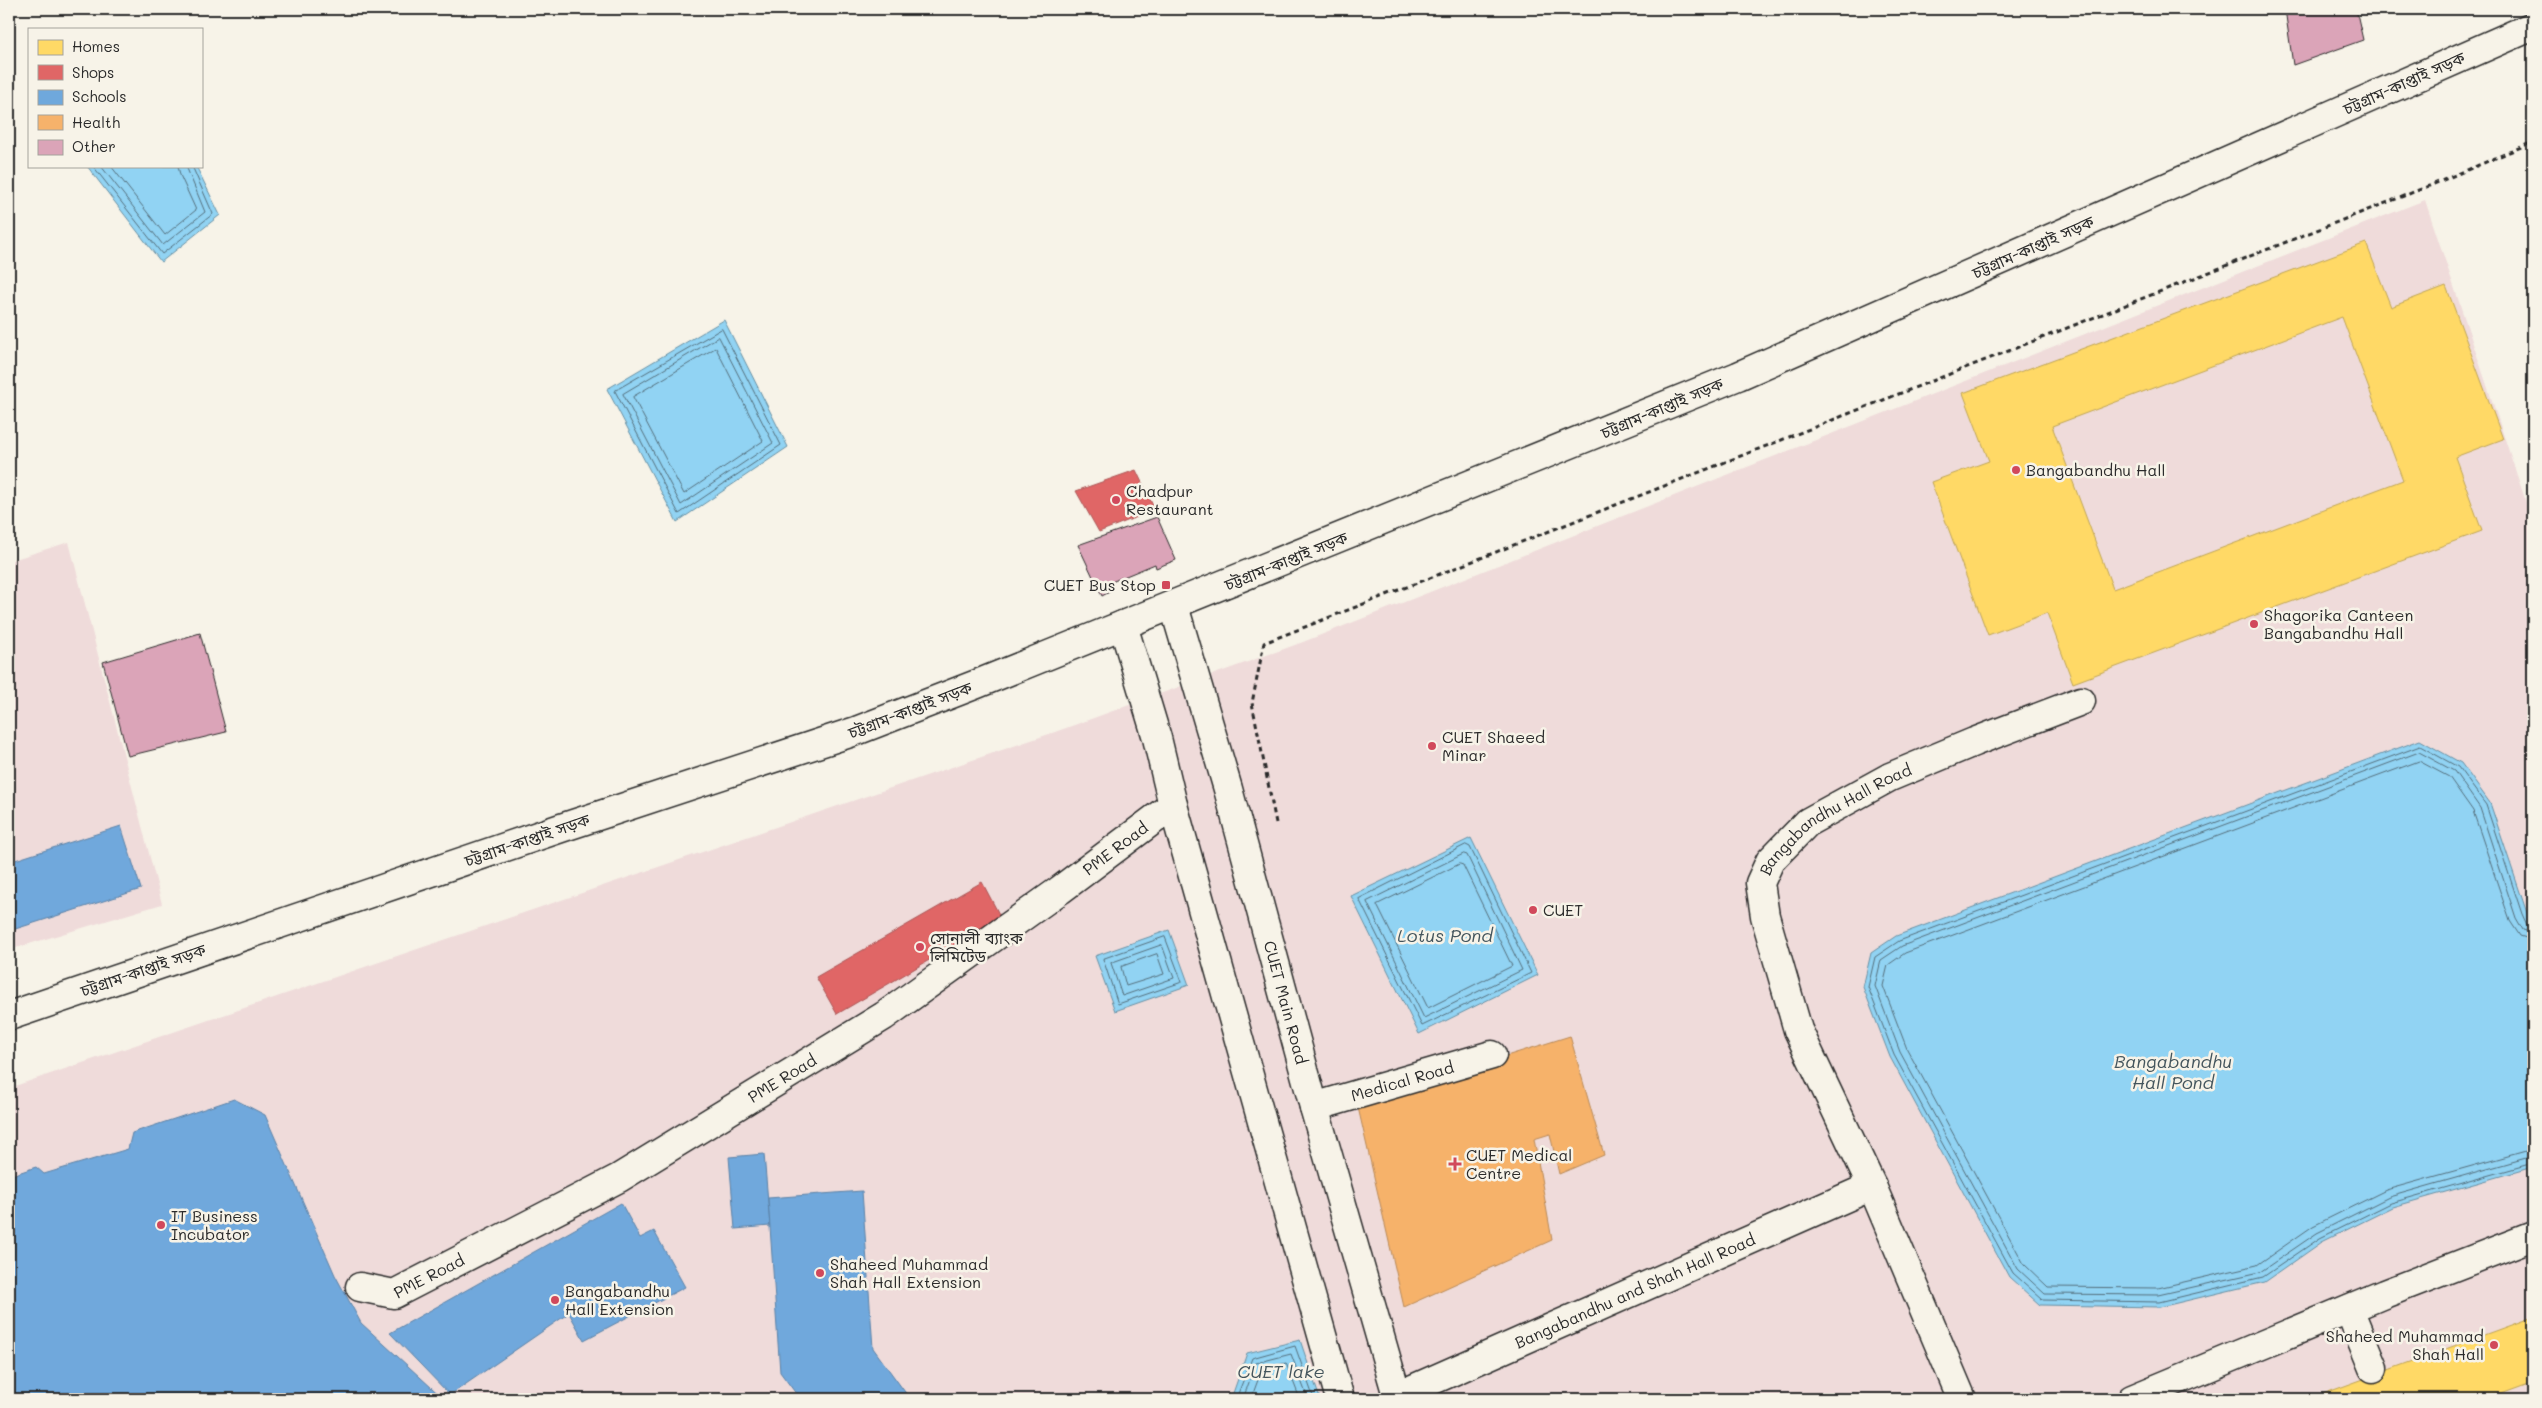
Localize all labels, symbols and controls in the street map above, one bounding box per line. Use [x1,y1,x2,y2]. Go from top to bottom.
legend [28,28,202,168]
text: Homes [72,36,120,56]
street label: চট্টগ্রাম-কাপ্তাই সড়ক [2339,46,2469,119]
text: Shops [72,62,114,82]
text: Schools [72,86,127,106]
text: Health [72,112,120,132]
text: Other [72,136,116,156]
street label: চট্টগ্রাম-কাপ্তাই সড়ক [1968,210,2098,283]
street label: চট্টগ্রাম-কাপ্তাই সড়ক [1596,372,1727,443]
place label: Bangabandhu Hall [2026,459,2166,480]
marker: Bangabandhu Hall [2010,464,2022,476]
place label: Chadpur Restaurant [1126,480,1214,519]
marker: Chadpur Restaurant [1110,494,1122,506]
street label: চট্টগ্রাম-কাপ্তাই সড়ক [1220,526,1352,595]
place label: CUET Bus Stop [1044,574,1156,595]
marker: CUET Bus Stop [1160,579,1172,591]
place label: Shagorika Canteen Bangabandhu Hall [2264,604,2413,643]
marker: Shagorika Canteen Bangabandhu Hall [2248,618,2260,630]
street label: চট্টগ্রাম-কাপ্তাই সড়ক [844,676,976,743]
place label: CUET Shaeed Minar [1442,726,1545,765]
marker: CUET Shaeed Minar [1426,740,1438,752]
street label: Bangabandhu Hall Road [1754,758,1914,878]
street label: চট্টগ্রাম-কাপ্তাই সড়ক [460,808,593,871]
street label: PME Road [1078,817,1152,880]
place label: CUET [1543,899,1583,920]
marker: CUET [1527,904,1539,916]
water label: Lotus Pond [1397,923,1494,947]
place label: সোনালী ব্যাংক লিমিটেড [929,927,1024,966]
street label: চট্টগ্রাম-কাপ্তাই সড়ক [76,938,209,1001]
street label: CUET Main Road [1260,938,1313,1066]
marker: সোনালী ব্যাংক লিমিটেড [914,941,926,953]
street label: PME Road [744,1049,820,1107]
water label: Bangabandhu Hall Pond [2114,1049,2232,1094]
street label: Medical Road [1348,1056,1456,1106]
place label: CUET Medical Centre [1466,1144,1572,1183]
marker: CUET Medical Centre [1448,1157,1462,1171]
place label: IT Business Incubator [171,1205,258,1244]
marker: IT Business Incubator [155,1219,167,1231]
street label: Bangabandhu and Shah Hall Road [1511,1228,1758,1353]
street label: PME Road [390,1249,468,1302]
place label: Shaheed Muhammad Shah Hall Extension [830,1253,988,1292]
marker: Shaheed Muhammad Shah Hall Extension [814,1267,826,1279]
place label: Bangabandhu Hall Extension [565,1280,674,1319]
marker: Bangabandhu Hall Extension [549,1294,561,1306]
place label: Shaheed Muhammad Shah Hall [2326,1325,2484,1364]
marker: Shaheed Muhammad Shah Hall [2488,1339,2500,1351]
water label: CUET lake [1237,1359,1325,1383]

